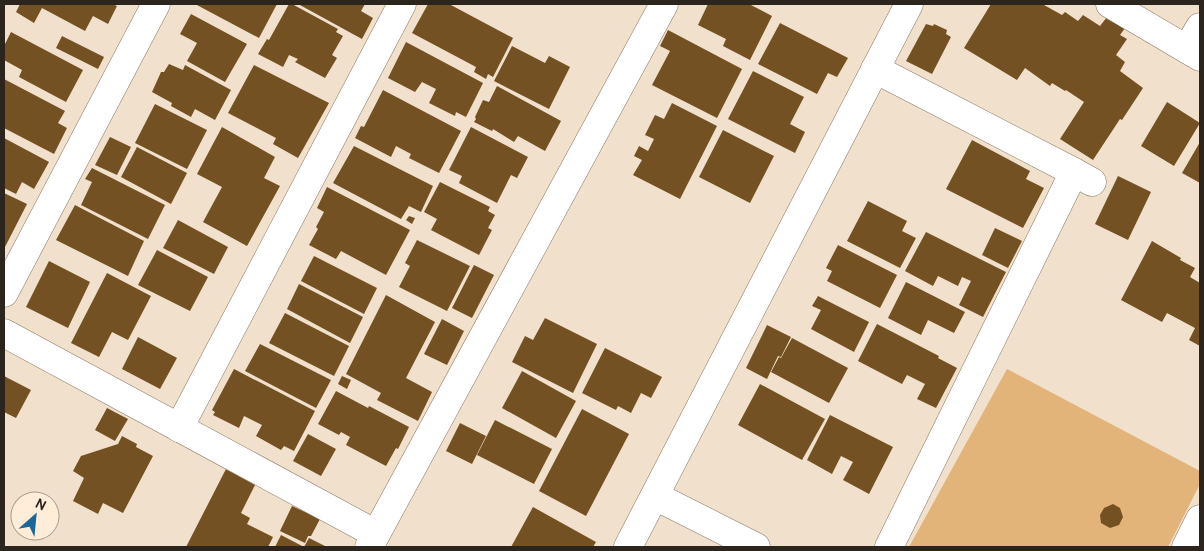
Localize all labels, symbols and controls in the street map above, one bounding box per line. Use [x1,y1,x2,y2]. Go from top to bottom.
north arrow [10,491,60,541]
text: N [32,494,49,515]

